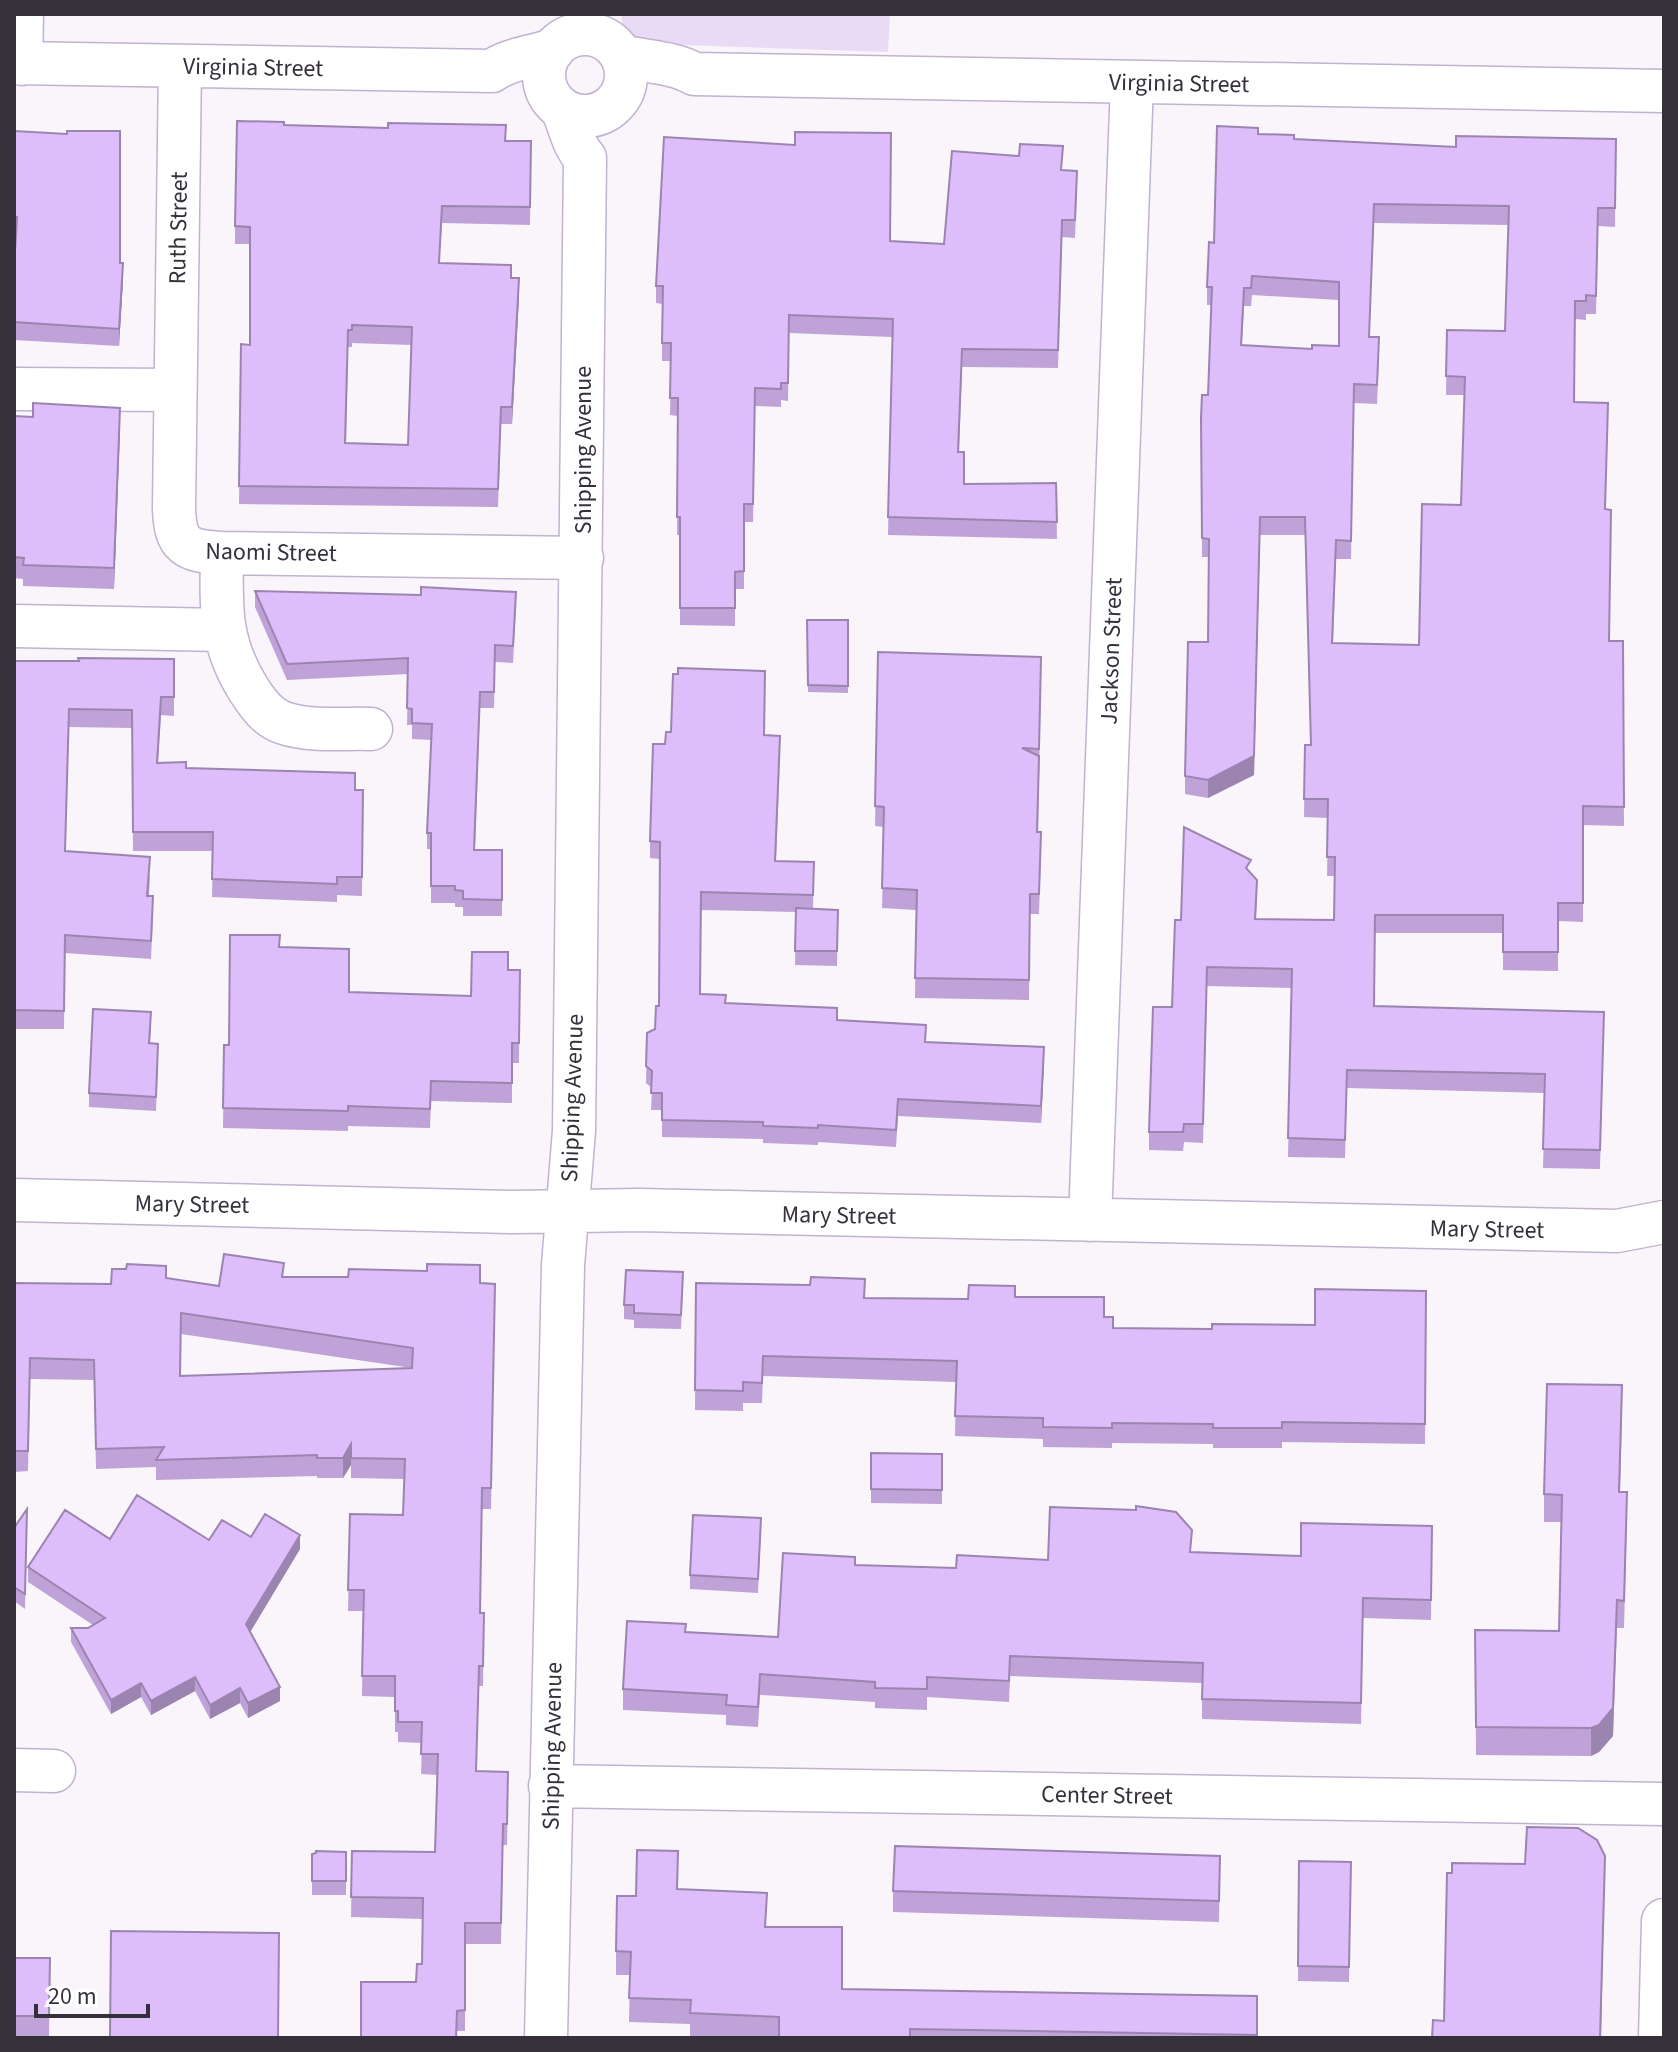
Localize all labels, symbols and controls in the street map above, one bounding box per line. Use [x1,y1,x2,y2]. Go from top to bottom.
street label: Virginia Street [182,49,323,86]
street label: Virginia Street [1108,65,1249,102]
street label: Ruth Street [160,171,197,285]
street label: Shipping Avenue [566,366,601,534]
street label: Naomi Street [205,534,337,571]
street label: Jackson Street [1091,577,1132,725]
street label: Shipping Avenue [552,1013,593,1183]
street label: Mary Street [134,1186,250,1223]
street label: Mary Street [781,1197,897,1234]
street label: Mary Street [1429,1211,1545,1248]
street label: Shipping Avenue [534,1662,571,1830]
street label: Center Street [1041,1777,1173,1814]
scale bar [36,1968,148,2018]
text: 20 m [48,1979,97,2014]

